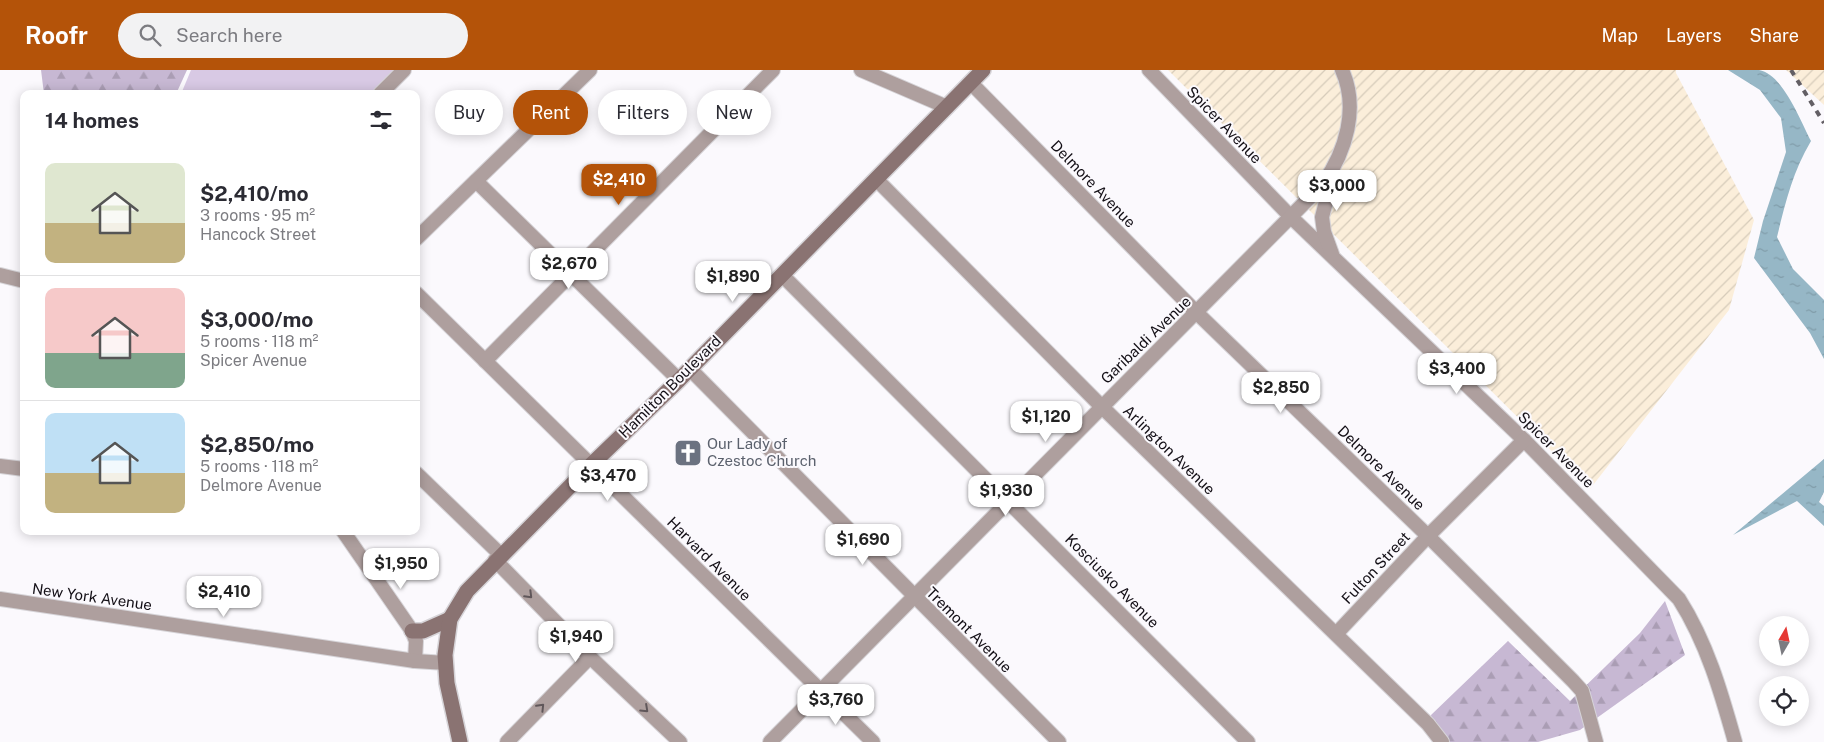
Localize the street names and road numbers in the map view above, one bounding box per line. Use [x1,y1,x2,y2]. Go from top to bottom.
street label: Spicer Avenue [1183,83,1265,167]
street label: Delmore Avenue [1048,137,1139,231]
street label: Garibaldi Avenue [1097,292,1194,387]
street label: Hamilton Boulevard [615,332,724,441]
street label: Arlington Avenue [1120,402,1219,498]
street label: Spicer Avenue [1515,408,1598,491]
street label: Delmore Avenue [1334,422,1428,513]
street label: Harvard Avenue [664,513,755,604]
street label: Fulton Street [1338,528,1413,607]
street label: Kosciusko Avenue [1062,530,1163,631]
street label: New York Avenue [31,580,153,613]
street label: Tremont Avenue [923,584,1015,676]

